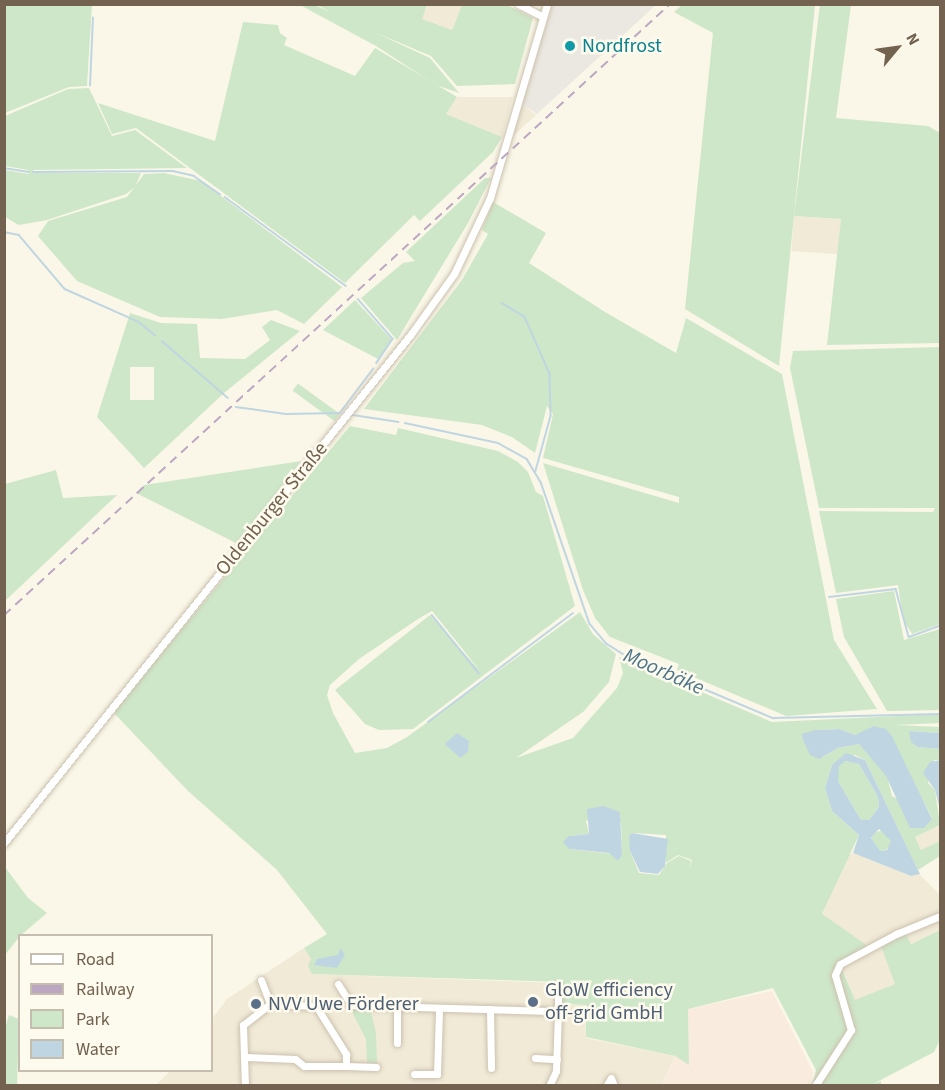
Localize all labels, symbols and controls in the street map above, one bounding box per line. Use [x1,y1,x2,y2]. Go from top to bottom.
north arrow [867,18,927,78]
text: N [901,29,925,49]
place label: Nordfrost [582,34,662,58]
marker: Nordfrost [563,39,577,53]
street label: Oldenburger Straße [211,437,333,581]
water label: Moorbäke [620,642,708,700]
legend [18,934,213,1072]
text: Road [76,947,115,972]
text: Railway [76,977,135,1002]
place label: GloW efficiency off-grid GmbH [545,978,673,1025]
place label: NVV Uwe Förderer [268,992,419,1016]
marker: GloW efficiency off-grid GmbH [526,995,540,1009]
marker: NVV Uwe Förderer [249,997,263,1011]
text: Park [76,1007,110,1032]
text: Water [76,1037,120,1062]

